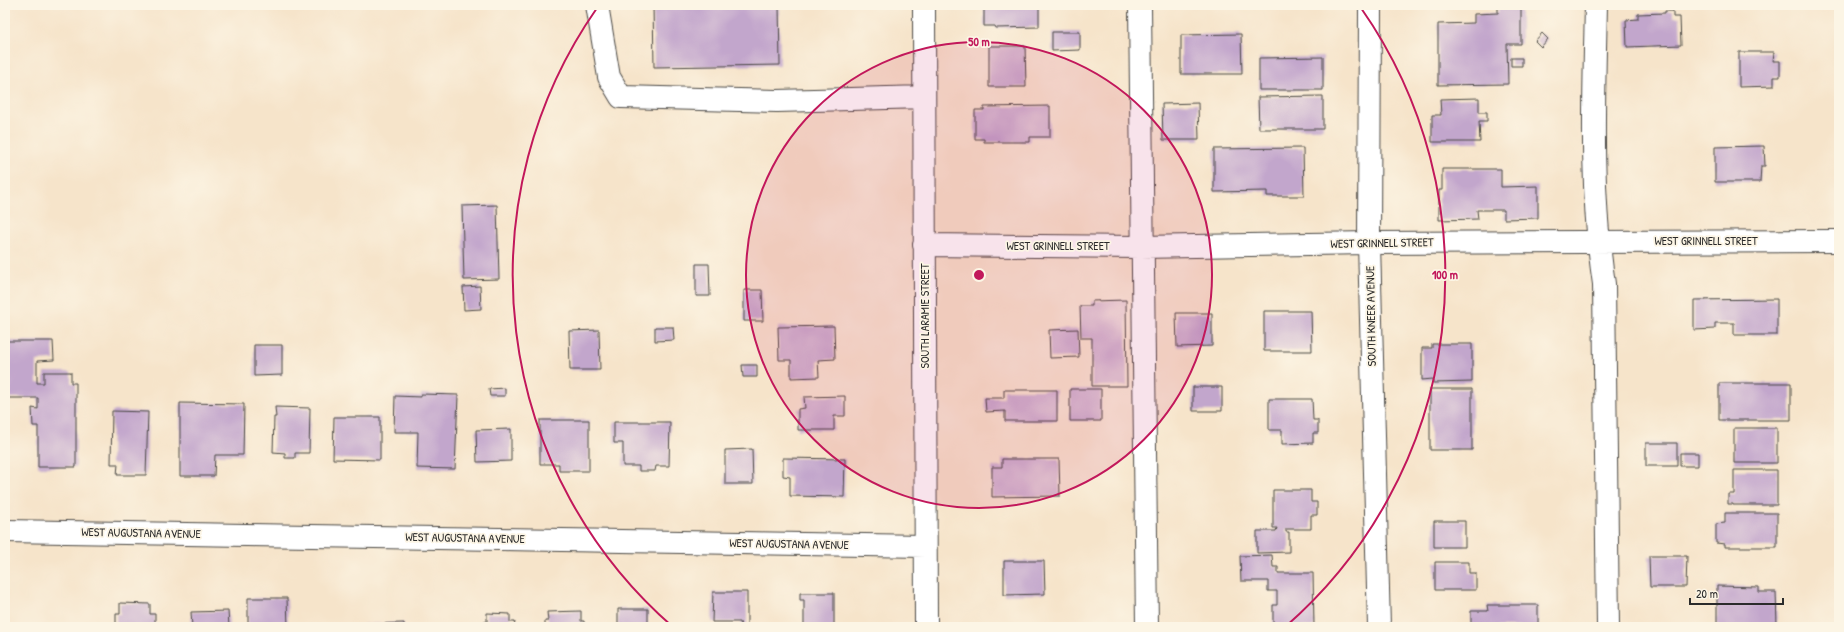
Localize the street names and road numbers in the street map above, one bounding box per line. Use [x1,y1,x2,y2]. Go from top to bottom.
street label: WEST GRINNELL STREET [1654,232,1758,249]
street label: WEST GRINNELL STREET [1330,233,1434,252]
street label: WEST GRINNELL STREET [1006,237,1110,254]
street label: SOUTH LARAMIE STREET [916,263,933,369]
street label: SOUTH KNEER AVENUE [1361,265,1380,366]
street label: WEST AUGUSTANA AVENUE [81,523,202,542]
street label: WEST AUGUSTANA AVENUE [405,528,526,547]
street label: WEST AUGUSTANA AVENUE [729,534,850,553]

